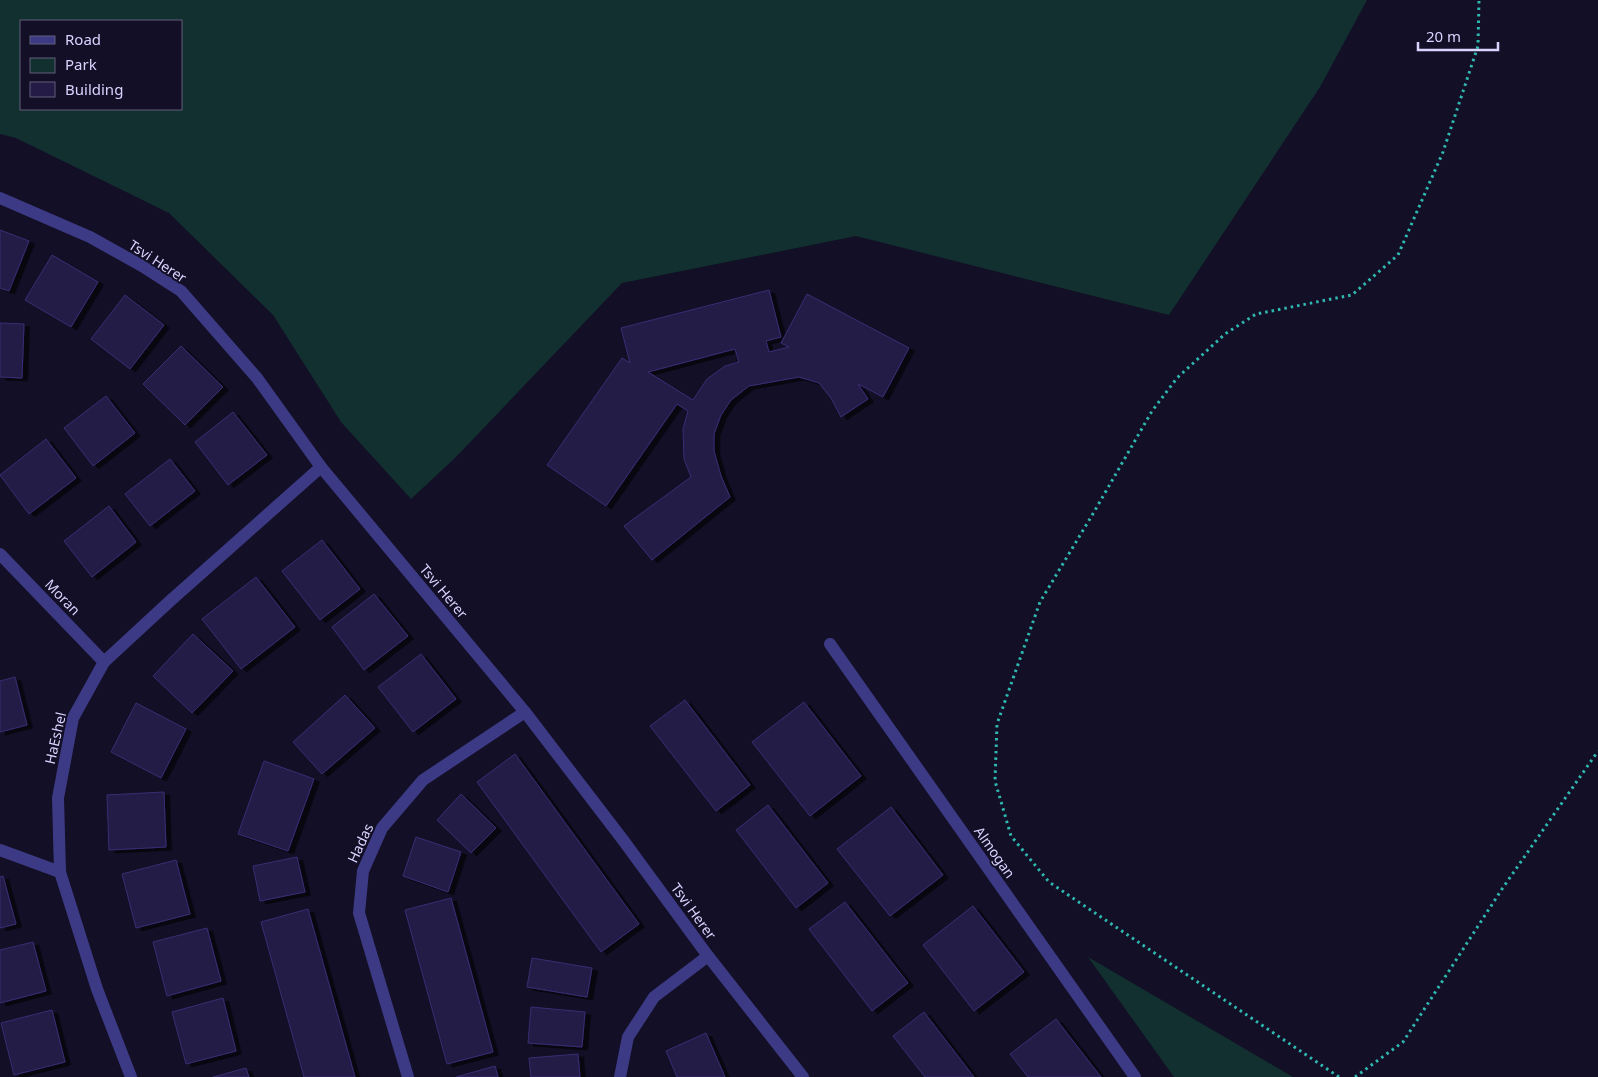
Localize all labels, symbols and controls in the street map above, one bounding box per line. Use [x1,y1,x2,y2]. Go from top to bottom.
legend [20,20,182,110]
scale bar [1418,20,1498,52]
text: 20 m [1426,26,1461,46]
text: Road [65,29,101,49]
text: Park [65,54,97,74]
text: Building [65,79,123,99]
street label: Tsvi Herer [125,235,191,287]
street label: Tsvi Herer [416,560,472,622]
street label: Moran [41,575,85,619]
street label: HaEshel [40,710,70,766]
street label: Hadas [343,820,377,866]
street label: Almogan [970,822,1020,882]
street label: Tsvi Herer [667,879,721,943]

